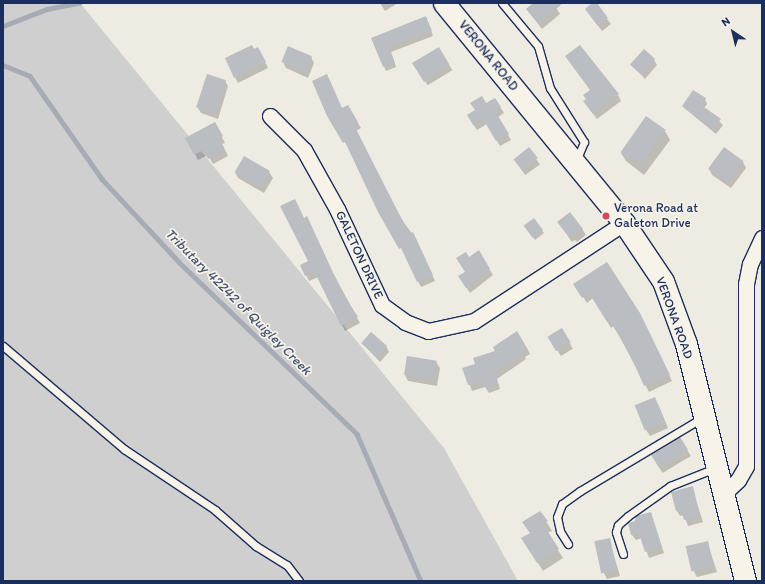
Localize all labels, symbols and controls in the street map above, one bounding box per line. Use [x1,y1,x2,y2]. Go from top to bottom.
north arrow [713,12,753,52]
text: N [719,14,733,29]
street label: VERONA ROAD [455,18,521,94]
place label: Verona Road at Galeton Drive [614,201,698,232]
street label: GALETON DRIVE [332,208,386,302]
marker: Verona Road at Galeton Drive [601,211,611,221]
water label: Tributary 42242 of Quigley Creek [161,225,315,379]
street label: VERONA ROAD [652,275,696,361]

